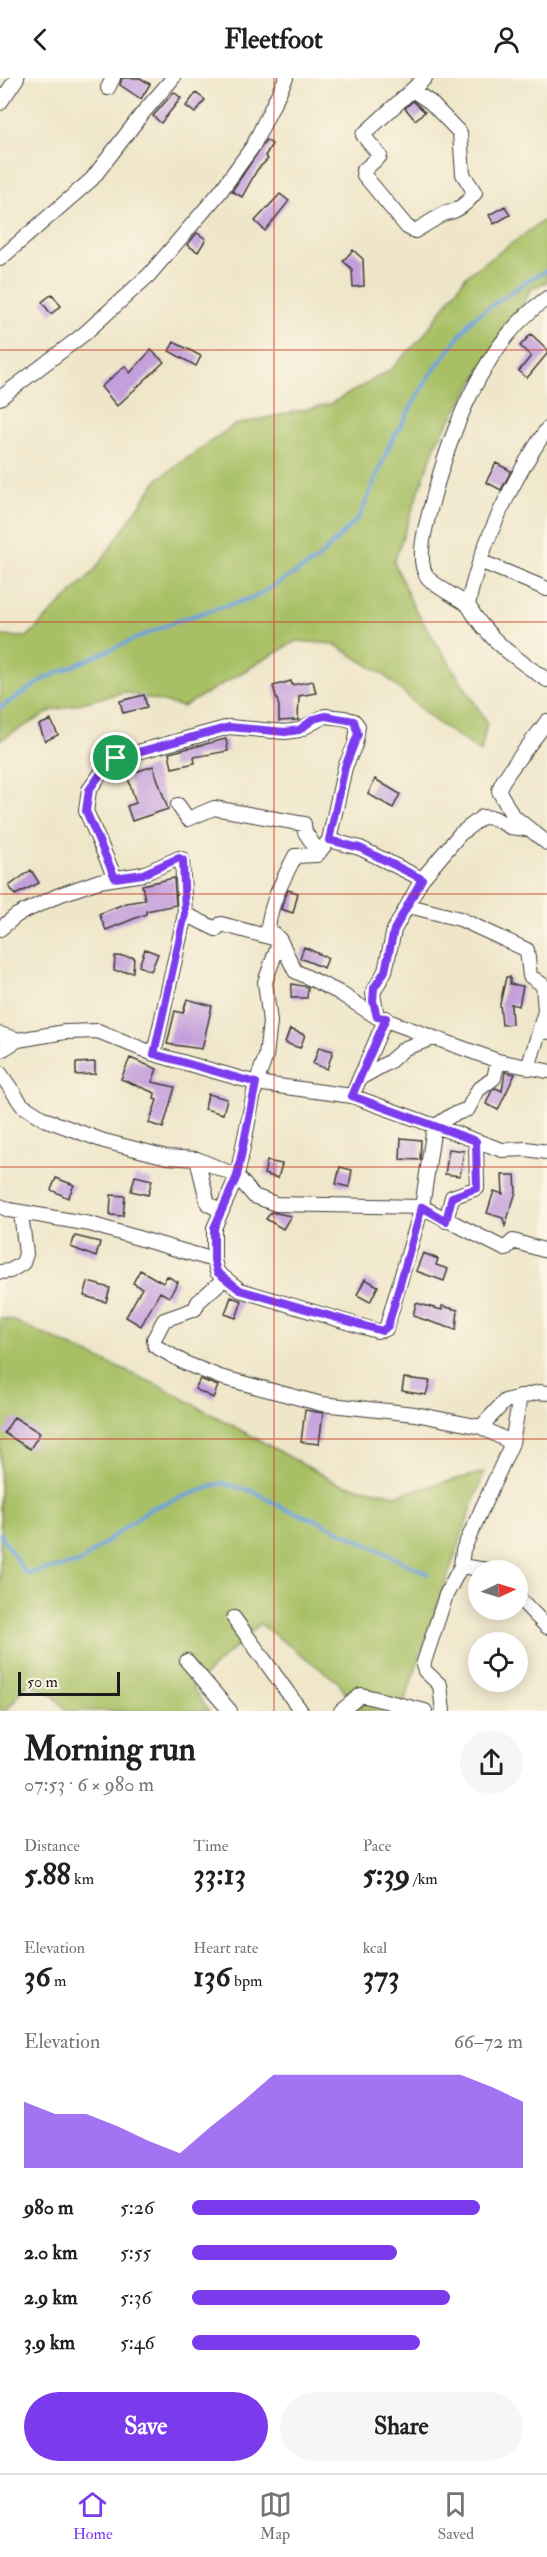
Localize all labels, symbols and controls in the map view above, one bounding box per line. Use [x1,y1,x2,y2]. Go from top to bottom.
icon: back [24,23,57,56]
text: Fleetfoot [224,23,323,56]
icon: person [490,23,523,56]
pin [90,732,141,783]
icon: arrive [99,741,132,774]
north arrow [468,1560,528,1620]
map controls [468,1560,528,1692]
button: locate [468,1632,528,1692]
scale bar [18,1669,120,1696]
text: 50 m [27,1672,58,1692]
text: Morning run [24,1729,196,1770]
button: share [460,1731,523,1794]
text: 07:53 · 6 × 980 m [24,1772,154,1797]
text: Distance [24,1836,80,1856]
text: Time [193,1836,228,1856]
text: Pace [363,1836,391,1856]
text: 5.88 [24,1856,71,1893]
text: 33:13 [193,1856,246,1893]
text: 5:39 [363,1856,410,1893]
text: km [71,1869,94,1889]
text: /km [410,1869,438,1889]
text: Elevation [24,1938,85,1958]
text: Heart rate [193,1938,258,1958]
text: kcal [363,1938,387,1958]
text: 36 [24,1958,51,1995]
text: 136 [193,1958,231,1995]
text: 373 [363,1958,399,1995]
text: m [51,1971,66,1991]
text: bpm [231,1971,262,1991]
text: Elevation [24,2029,100,2054]
text: 66–72 m [454,2029,523,2054]
text: 980 m [24,2195,74,2220]
text: 5:26 [120,2195,154,2220]
text: 2.0 km [24,2240,78,2265]
text: 5:55 [120,2240,151,2265]
text: 2.9 km [24,2285,78,2310]
text: 5:36 [120,2285,152,2310]
text: 3.9 km [24,2330,75,2355]
text: 5:46 [120,2330,155,2355]
button: Save [24,2392,268,2461]
button: Share [280,2392,523,2461]
tab: Home [73,2488,113,2544]
tab: Map [259,2488,292,2544]
tab: Saved [437,2488,474,2544]

